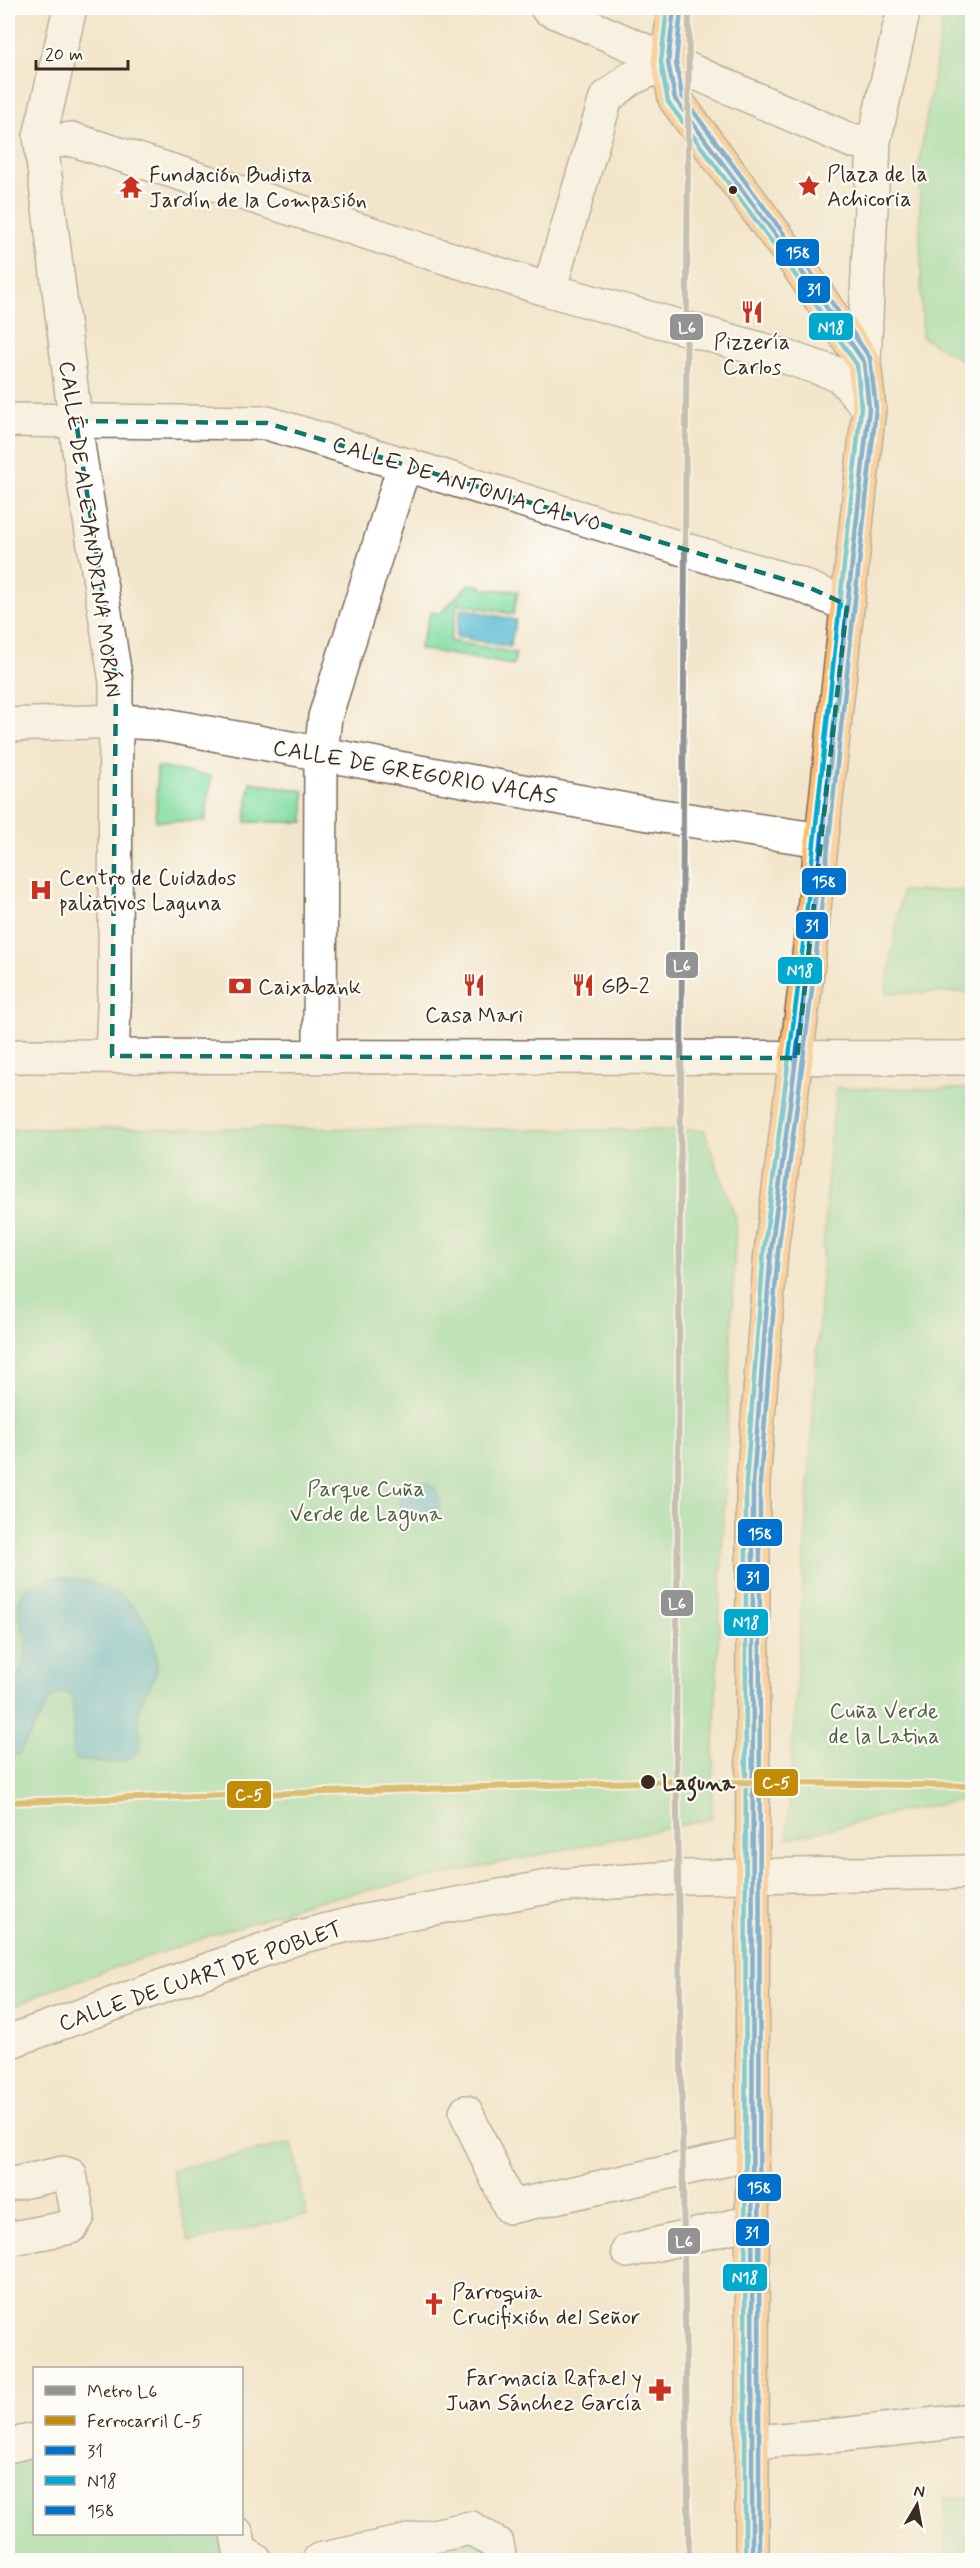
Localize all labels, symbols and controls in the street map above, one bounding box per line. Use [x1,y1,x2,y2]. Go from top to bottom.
scale bar [36,33,128,71]
text: 20 m [45,43,83,67]
place label: Plaza de la Achicoria [827,161,928,214]
place label: Fundación Budista Jardín de la Compasión [149,162,367,215]
place icon: Plaza de la Achicoria [796,173,822,199]
temple icon: Fundación Budista Jardín de la Compasión [118,174,144,200]
unlabelled marker [727,184,739,196]
line badge: 158 [775,238,820,267]
text: 158 [786,243,810,264]
line badge: 31 [797,275,831,304]
text: 31 [807,280,821,301]
restaurant icon: Pizzería Carlos [739,299,765,325]
line badge: N18 [808,312,854,341]
line badge: L6 [669,313,704,341]
text: L6 [678,318,696,339]
text: N18 [818,318,845,339]
place label: Pizzería Carlos [714,329,790,382]
street label: CALLE DE ALEJANDRINA MORÁN [52,359,128,699]
street label: CALLE DE ANTONIA CALVO [329,431,604,539]
street label: CALLE DE GREGORIO VACAS [271,734,559,812]
place label: Centro de Cuidados paliativos Laguna [59,865,236,919]
line badge: 158 [801,867,847,896]
text: 158 [812,872,836,893]
hospital icon: Centro de Cuidados paliativos Laguna [28,877,54,903]
line badge: 31 [795,911,829,940]
text: 31 [805,916,819,937]
line badge: L6 [665,951,699,979]
text: L6 [673,956,691,977]
line badge: N18 [777,956,823,985]
text: N18 [787,961,814,982]
restaurant icon: Casa Mari [461,972,487,998]
restaurant icon: GB-2 [570,972,596,998]
bank icon: Caixabank [227,973,253,999]
place label: GB-2 [601,973,650,1001]
place label: Caixabank [258,974,361,1002]
place label: Casa Mari [425,1002,523,1030]
park label: Parque Cuña Verde de Laguna [290,1476,443,1532]
line badge: 158 [737,1518,783,1547]
text: 158 [748,1524,772,1545]
line badge: 31 [736,1563,770,1592]
text: 31 [746,1568,760,1589]
line badge: L6 [660,1589,694,1617]
text: L6 [668,1594,686,1615]
line badge: N18 [723,1608,769,1637]
text: N18 [733,1613,760,1634]
park label: Cuña Verde de la Latina [829,1698,939,1751]
line badge: C-5 [753,1768,799,1797]
place label: Laguna [662,1770,736,1802]
marker: Laguna [639,1773,657,1791]
text: C-5 [762,1773,790,1794]
line badge: C-5 [226,1780,272,1809]
text: C-5 [235,1785,263,1806]
street label: CALLE DE CUART DE POBLET [55,1915,346,2039]
line badge: 158 [737,2173,782,2202]
text: 158 [747,2178,771,2199]
line badge: 31 [735,2218,770,2247]
text: 31 [745,2223,759,2244]
line badge: L6 [667,2227,701,2255]
text: L6 [675,2232,693,2253]
line badge: N18 [722,2263,768,2292]
text: N18 [732,2268,759,2289]
place label: Parroquia Crucifixión del Señor [452,2279,640,2332]
church icon: Parroquia Crucifixión del Señor [421,2291,447,2317]
place label: Farmacia Rafael y Juan Sánchez García [446,2365,642,2418]
legend [33,2367,243,2535]
pharmacy icon: Farmacia Rafael y Juan Sánchez García [647,2377,673,2403]
text: Metro L6 [87,2380,158,2404]
text: Ferrocarril C-5 [87,2410,203,2434]
text: 31 [87,2440,103,2464]
text: N18 [87,2470,117,2494]
north arrow [887,2475,947,2535]
text: N [912,2480,926,2503]
text: 158 [87,2500,114,2524]

